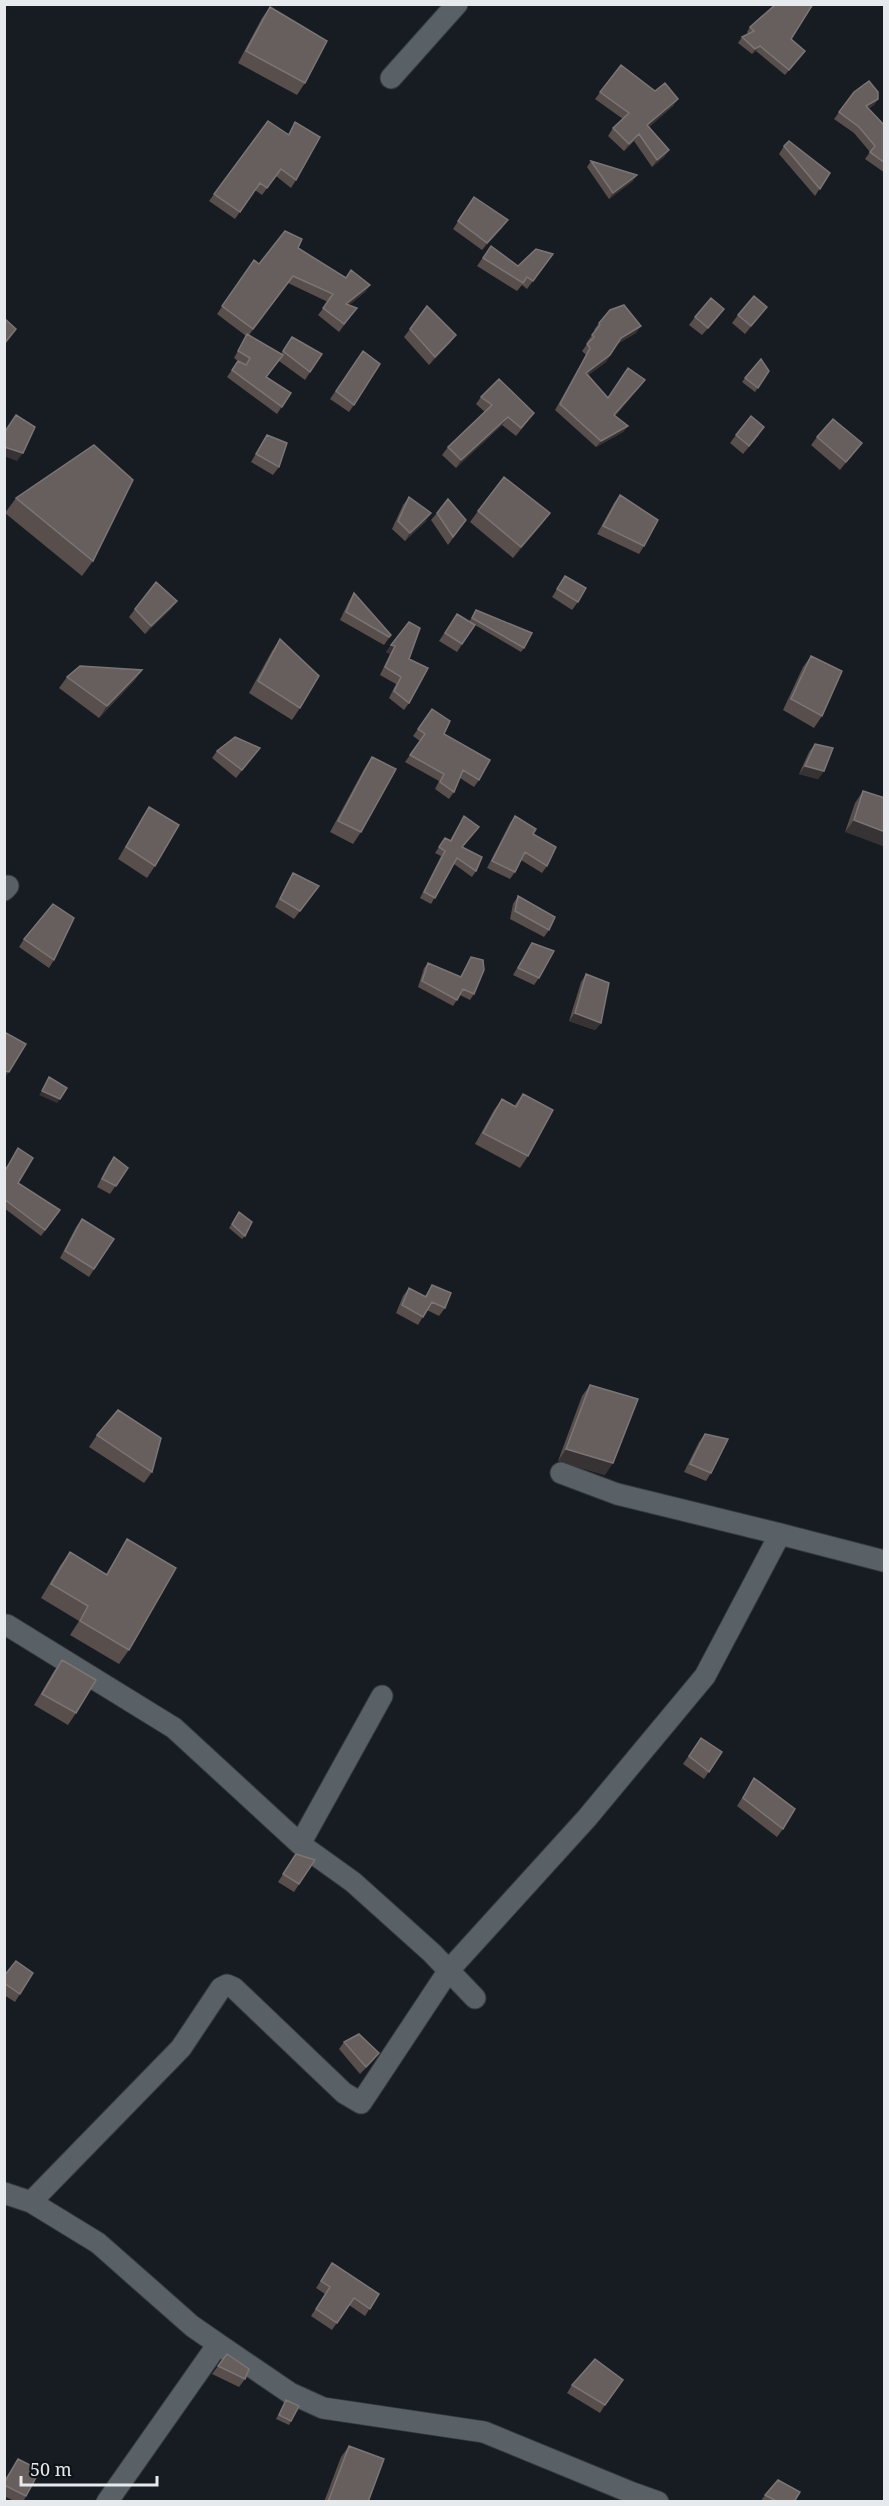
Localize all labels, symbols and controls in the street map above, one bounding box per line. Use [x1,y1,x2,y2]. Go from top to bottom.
scale bar [21,2449,158,2487]
text: 50 m [30,2457,72,2481]

